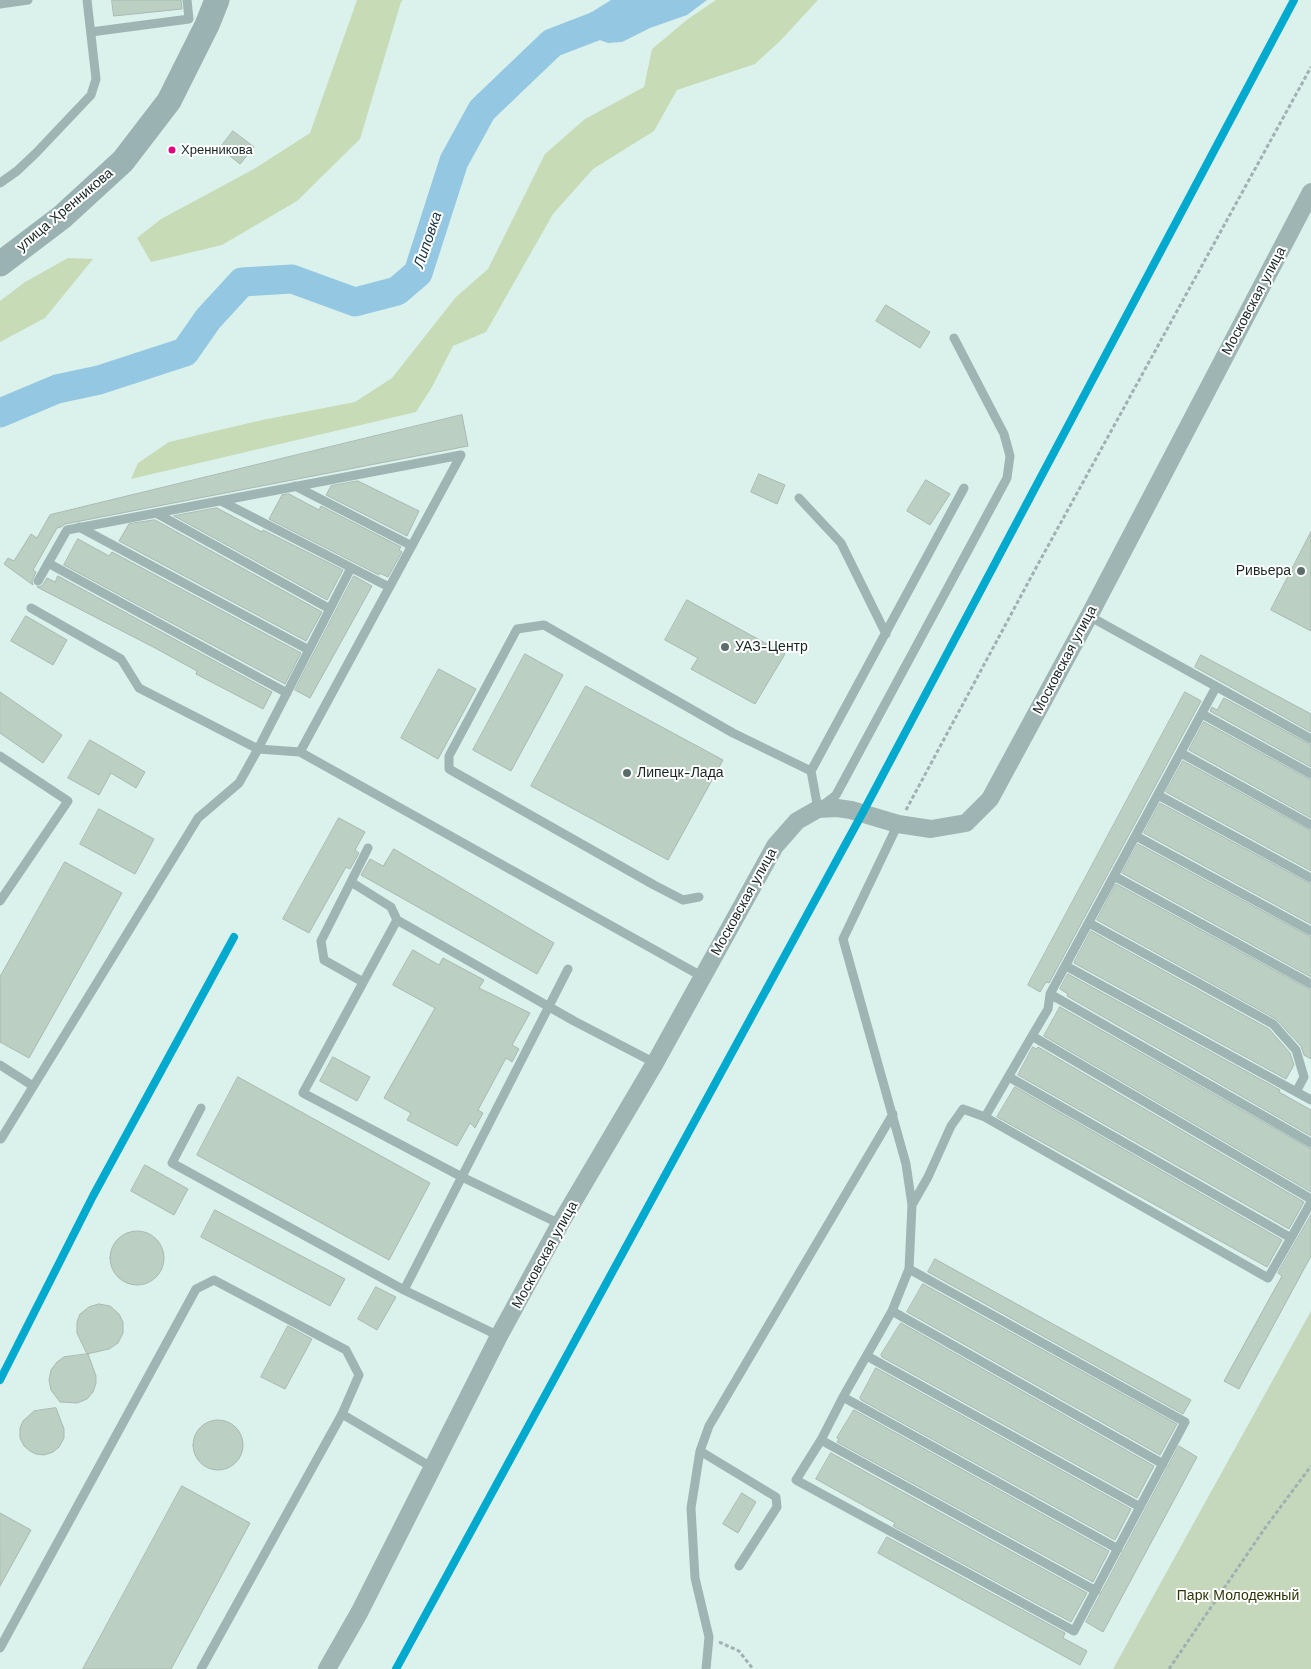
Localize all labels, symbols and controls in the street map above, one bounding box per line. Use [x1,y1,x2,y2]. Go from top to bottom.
place label: Хренникова [181,142,253,158]
marker: Хренникова [167,145,177,155]
street label: улица Хренникова [13,165,117,255]
water label: Липовка [410,209,446,271]
street label: Московская улица [1218,244,1290,358]
place label: Ривьера [1236,563,1291,579]
marker: Ривьера [1295,565,1307,577]
street label: Московская улица [1029,603,1101,717]
place label: УАЗ-Центр [735,639,808,655]
marker: УАЗ-Центр [719,641,731,653]
place label: Липецк-Лада [637,765,724,781]
marker: Липецк-Лада [621,767,633,779]
street label: Московская улица [708,845,780,959]
street label: Московская улица [509,1198,581,1312]
park label: Парк Молодежный [1177,1588,1299,1604]

